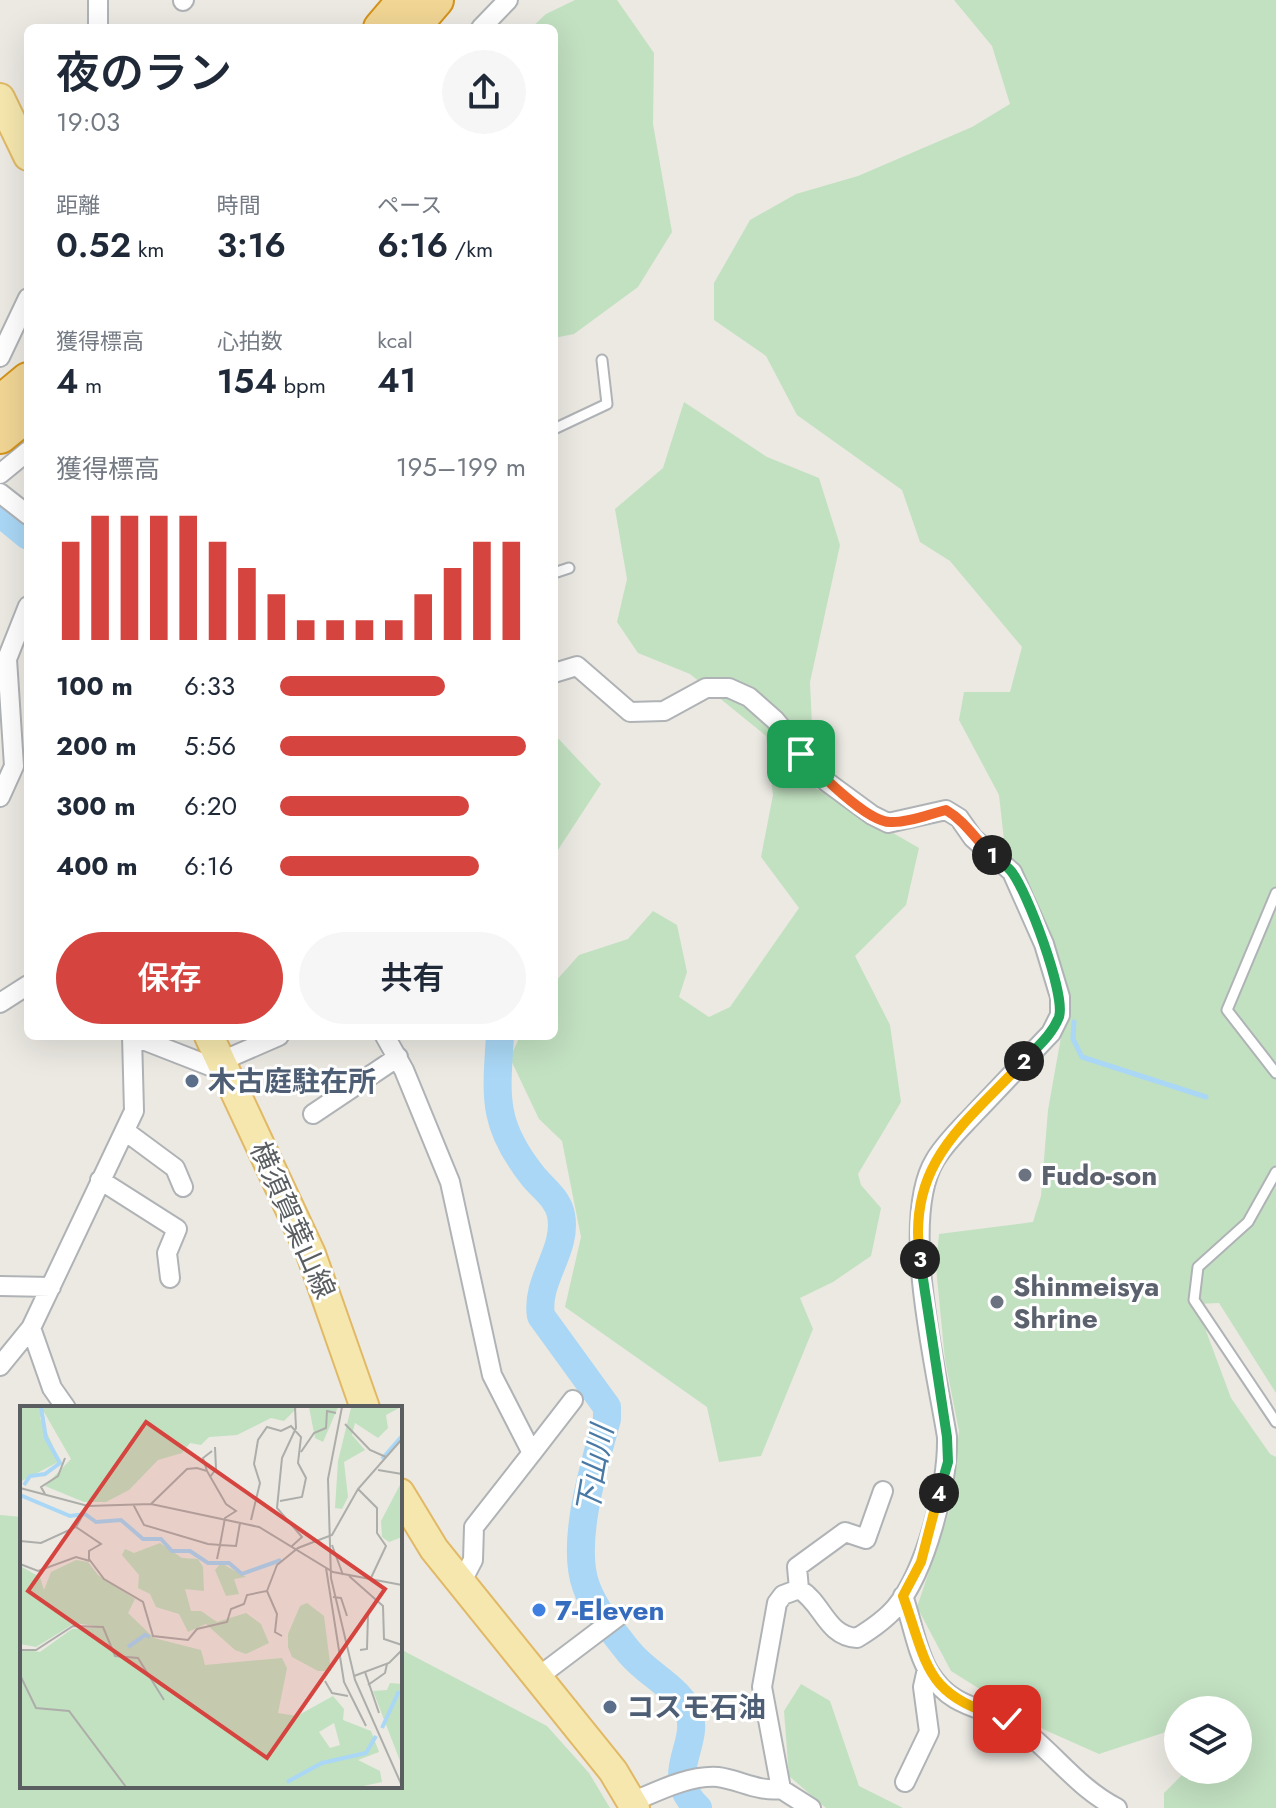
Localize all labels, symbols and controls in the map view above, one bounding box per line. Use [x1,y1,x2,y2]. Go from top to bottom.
text: 夜のラン [56,41,232,105]
button: share [442,50,526,134]
text: 19:03 [56,103,120,141]
text: 距離 [56,189,100,221]
text: 時間 [217,189,261,221]
text: ペース [377,189,442,221]
text: 0.52 [56,221,131,270]
text: 3:16 [217,221,286,270]
text: 6:16 [377,221,448,270]
text: km [131,233,165,265]
text: /km [448,233,493,265]
text: kcal [377,324,413,356]
text: 獲得標高 [56,325,144,357]
text: 心拍数 [217,325,283,357]
text: 41 [377,356,417,405]
text: 4 [56,357,79,406]
text: 154 [217,357,277,406]
text: m [79,369,102,401]
text: bpm [277,369,326,401]
text: 195–199 m [396,448,526,486]
text: 獲得標高 [56,450,160,488]
text: 100 m [56,667,133,705]
text: 6:33 [184,667,235,705]
pin [767,720,835,788]
text: 200 m [56,727,137,765]
text: 5:56 [184,727,236,765]
icon: arrive [779,732,823,776]
text: 300 m [56,787,136,825]
text: 6:20 [184,787,237,825]
pin: 1 [972,835,1012,875]
text: 1 [986,839,998,871]
text: 400 m [56,847,138,885]
text: 6:16 [184,847,233,885]
button: 保存 [56,932,283,1024]
button: 共有 [299,932,526,1024]
pin: 2 [1004,1041,1044,1081]
text: 2 [1017,1045,1031,1077]
place label: 木古庭駐在所 [208,1061,376,1102]
marker: 木古庭駐在所 [183,1072,201,1090]
street label: 横須賀葉山線 [240,1135,345,1305]
place label: Fudo-son [1041,1155,1157,1196]
marker: Fudo-son [1016,1166,1034,1184]
pin: 3 [900,1239,940,1279]
text: 3 [913,1243,927,1275]
place label: Shinmeisya Shrine [1013,1266,1159,1339]
marker: Shinmeisya Shrine [988,1293,1006,1311]
inset map [20,1406,402,1788]
water label: 下山川 [566,1419,624,1518]
pin: 4 [919,1473,959,1513]
text: 4 [931,1477,947,1509]
place label: 7-Eleven [555,1590,665,1631]
marker: 7-Eleven [530,1601,548,1619]
pin [973,1685,1041,1753]
place label: コスモ石油 [626,1687,766,1728]
map controls [1164,1696,1252,1784]
button: layers [1164,1696,1252,1784]
icon: check [985,1697,1029,1741]
marker: コスモ石油 [601,1698,619,1716]

